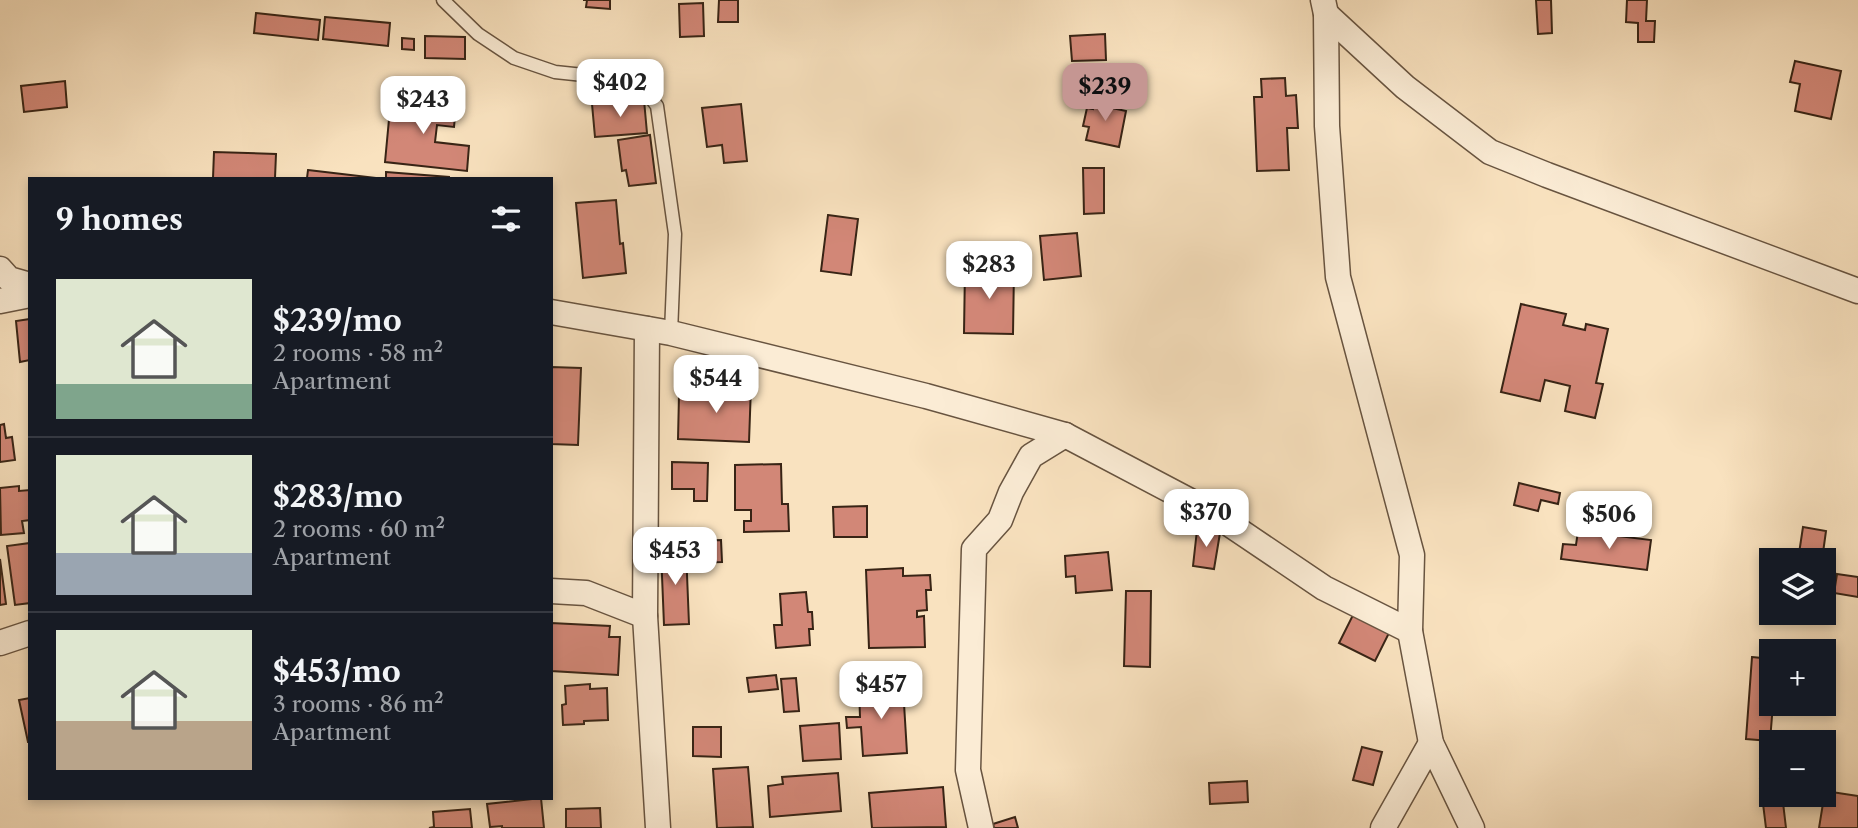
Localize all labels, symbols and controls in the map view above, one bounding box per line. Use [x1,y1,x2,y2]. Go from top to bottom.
pin: $402 [579,60,661,119]
pin: $239 [1064,64,1146,123]
text: $402 [593,68,647,96]
text: $239 [1078,72,1132,100]
pin: $243 [382,76,464,136]
text: $243 [396,85,450,113]
icon: filters [487,200,525,238]
text: 9 homes [56,201,183,238]
pin: $283 [948,242,1030,301]
text: $283 [962,250,1016,278]
text: $239/mo [273,302,402,339]
icon: home [112,307,196,391]
text: 2 rooms · 58 m² [273,339,443,367]
pin: $544 [675,356,757,415]
text: $544 [690,364,742,392]
text: Apartment [273,367,391,395]
text: $283/mo [273,478,403,515]
icon: home [112,483,196,567]
pin: $370 [1165,490,1247,549]
pin: $506 [1568,491,1650,551]
text: $370 [1180,498,1232,526]
text: $506 [1582,500,1636,528]
text: 2 rooms · 60 m² [273,515,445,543]
pin: $453 [634,528,716,587]
text: $453 [649,536,701,564]
text: Apartment [273,543,391,571]
map controls [1759,548,1836,807]
button: layers [1759,548,1836,625]
button: + [1759,639,1836,716]
text: $453/mo [273,653,401,690]
icon: home [112,658,196,742]
pin: $457 [840,662,922,721]
text: $457 [855,670,907,698]
text: 3 rooms · 86 m² [273,690,444,718]
text: Apartment [273,718,391,746]
button: − [1759,730,1836,807]

